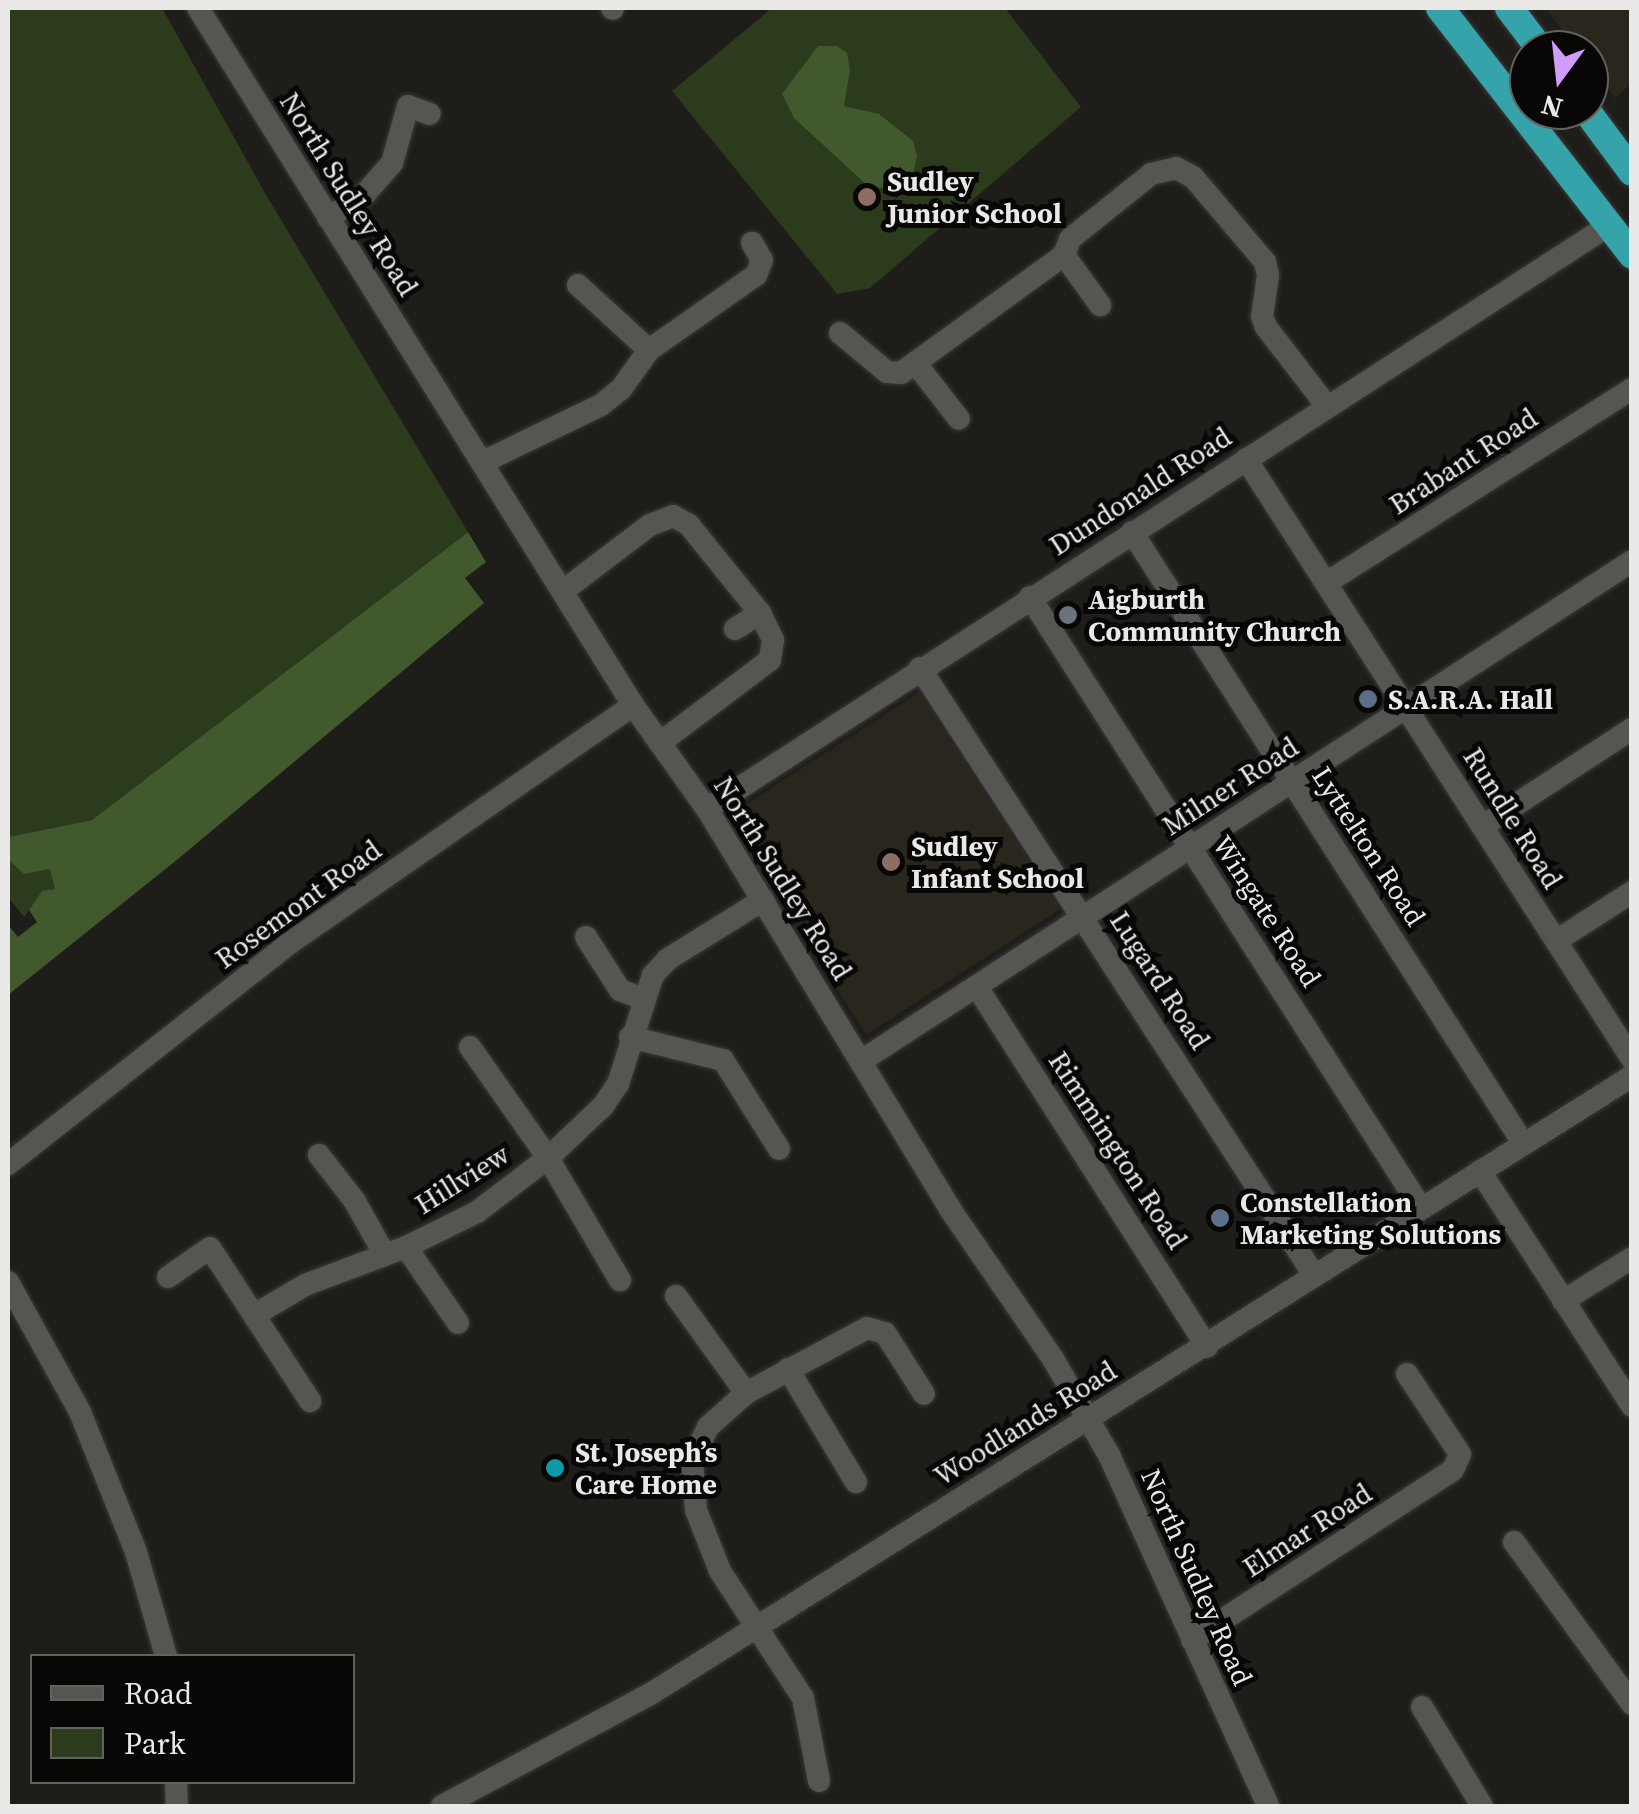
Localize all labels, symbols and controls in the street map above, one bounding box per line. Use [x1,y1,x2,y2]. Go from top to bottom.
north arrow [1509,30,1609,130]
street label: North Sudley Road [273,86,425,302]
text: N [1537,86,1567,128]
place label: Sudley Junior School [887,164,1062,230]
marker: Sudley Junior School [856,186,878,208]
street label: Brabant Road [1383,401,1543,521]
street label: Dundonald Road [1043,420,1237,562]
place label: Aigburth Community Church [1088,582,1341,648]
marker: Aigburth Community Church [1057,604,1079,626]
place label: S.A.R.A. Hall [1388,682,1553,716]
marker: S.A.R.A. Hall [1357,688,1379,710]
street label: Milner Road [1156,730,1304,842]
street label: Rundle Road [1456,741,1570,895]
street label: Lyttelton Road [1305,760,1433,932]
street label: North Sudley Road [707,770,859,986]
place label: Sudley Infant School [911,829,1084,895]
street label: Wingate Road [1206,829,1328,993]
street label: Rosemont Road [209,833,387,975]
marker: Sudley Infant School [880,851,902,873]
street label: Lugard Road [1103,905,1217,1055]
street label: Rimmington Road [1042,1045,1194,1255]
street label: Hillview [409,1137,515,1221]
place label: Constellation Marketing Solutions [1240,1185,1501,1251]
marker: Constellation Marketing Solutions [1209,1207,1231,1229]
street label: Woodlands Road [928,1353,1122,1493]
place label: St. Joseph’s Care Home [575,1435,717,1501]
marker: St. Joseph’s Care Home [544,1457,566,1479]
street label: North Sudley Road [1134,1464,1260,1690]
street label: Elmar Road [1236,1476,1378,1584]
legend [30,1654,355,1784]
text: Road [124,1673,192,1714]
text: Park [124,1723,186,1764]

